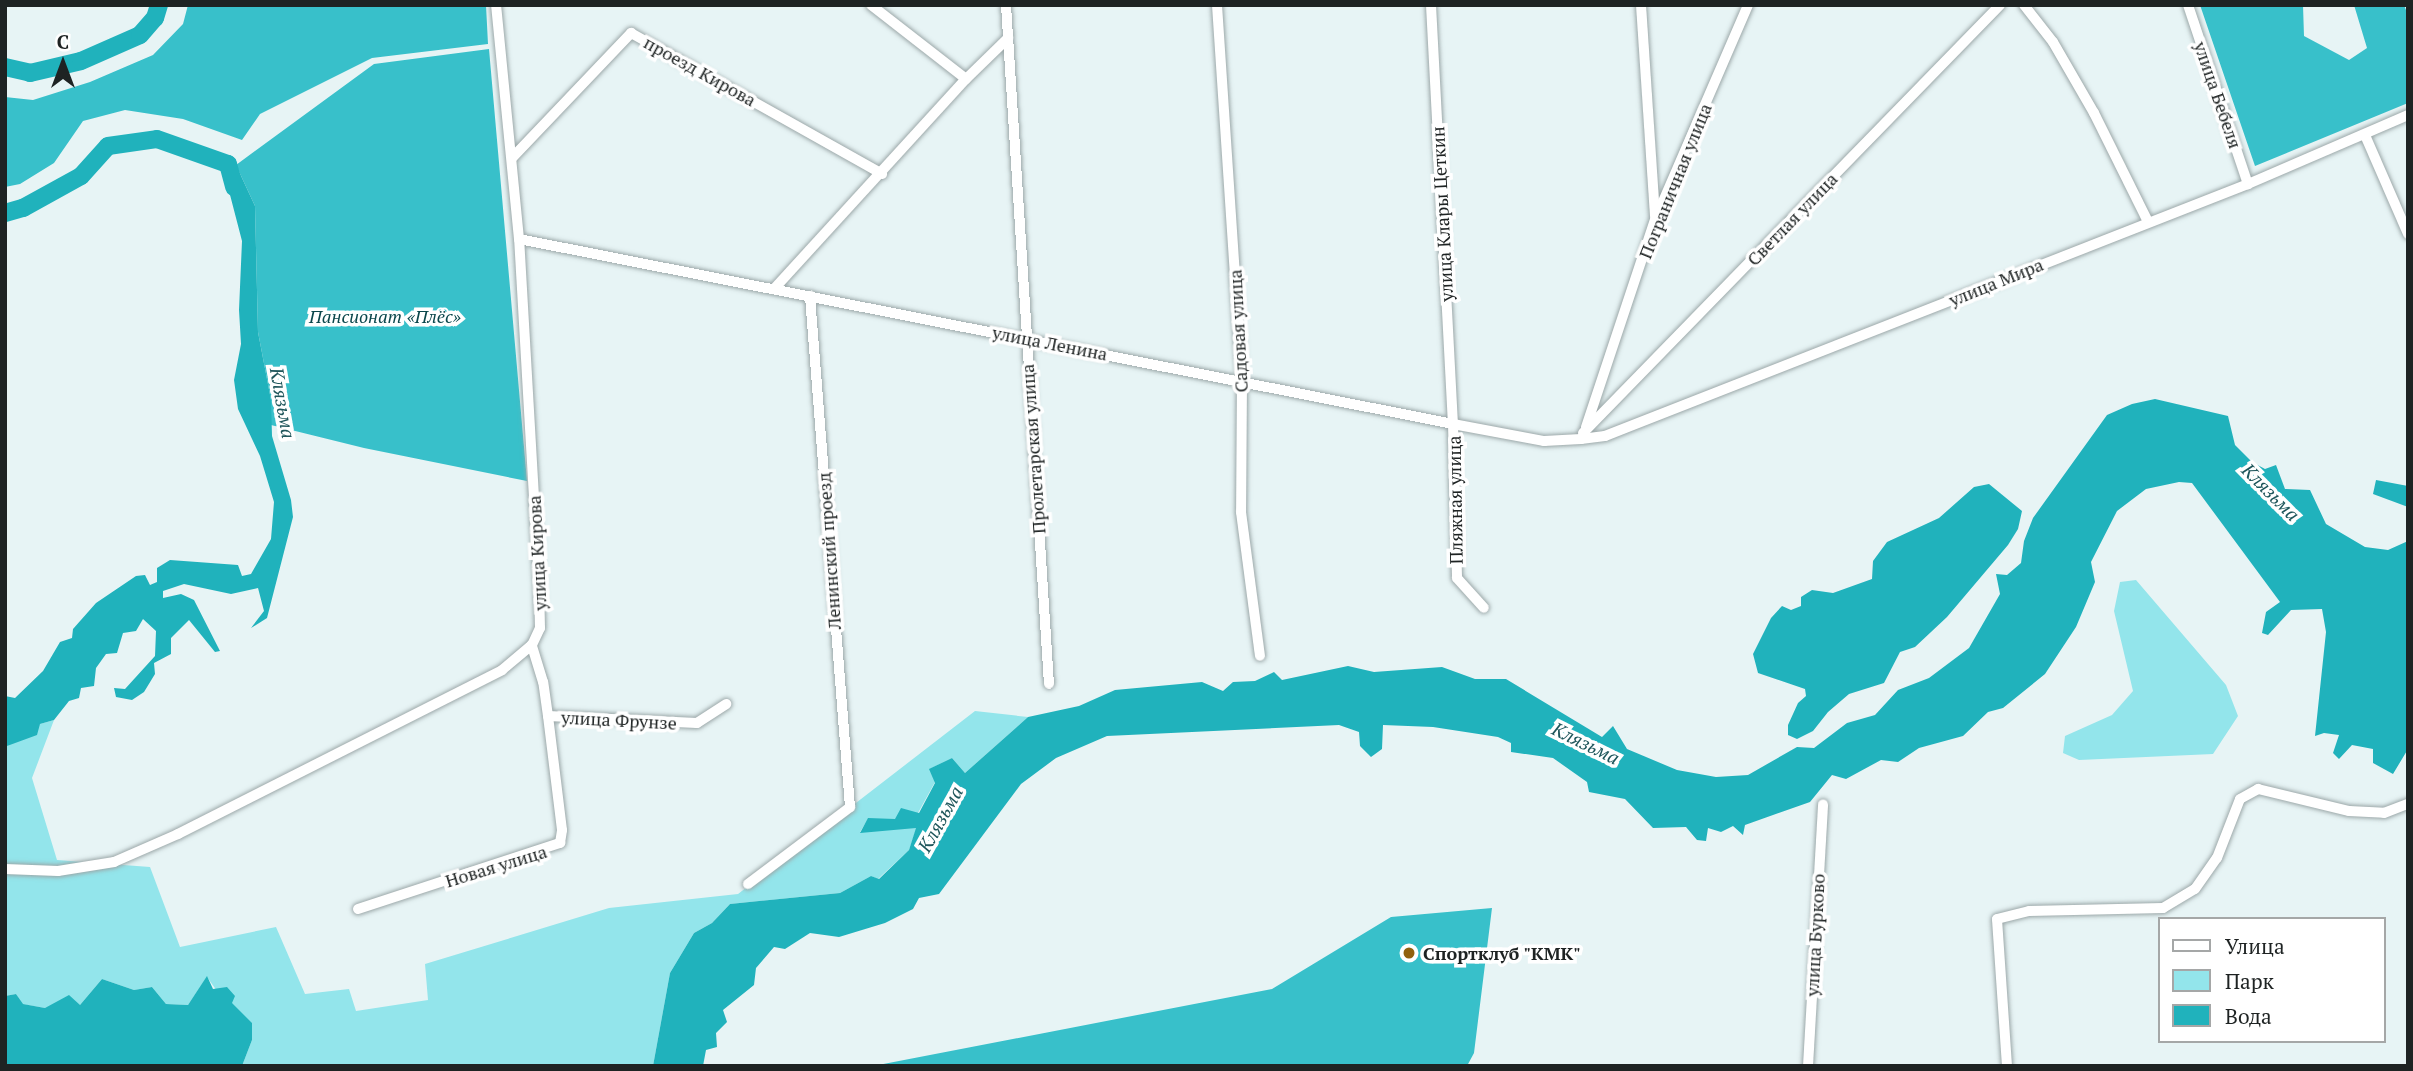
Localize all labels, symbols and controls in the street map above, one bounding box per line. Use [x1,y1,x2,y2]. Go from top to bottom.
north arrow [28,28,98,98]
text: С [57,29,69,54]
street label: проезд Кирова [640,31,760,111]
street label: улица Бебеля [2190,39,2246,151]
street label: Пограничная улица [1634,100,1716,262]
street label: улица Клары Цеткин [1427,126,1457,302]
street label: Светлая улица [1742,168,1842,270]
street label: улица Мира [1946,253,2046,311]
street label: Садовая улица [1224,269,1252,393]
park label: Пансионат «Плёс» [309,305,461,327]
street label: улица Ленина [991,321,1109,365]
street label: Пролетарская улица [1016,363,1050,535]
water label: Клязьма [266,366,300,440]
street label: Пляжная улица [1443,435,1467,565]
water label: Клязьма [2238,459,2304,525]
street label: Ленинский проезд [813,472,845,630]
street label: улица Кирова [523,495,551,611]
street label: улица Фрунзе [561,706,677,734]
water label: Клязьма [1549,717,1623,769]
water label: Клязьма [913,782,967,856]
street label: Новая улица [443,840,549,892]
street label: улица Бурково [1801,873,1829,997]
legend [2158,917,2385,1043]
text: Улица [2225,932,2285,960]
place label: Спортклуб "КМК" [1423,942,1581,964]
marker: Спортклуб "КМК" [1401,945,1417,961]
text: Парк [2225,967,2274,995]
text: Вода [2225,1002,2272,1030]

